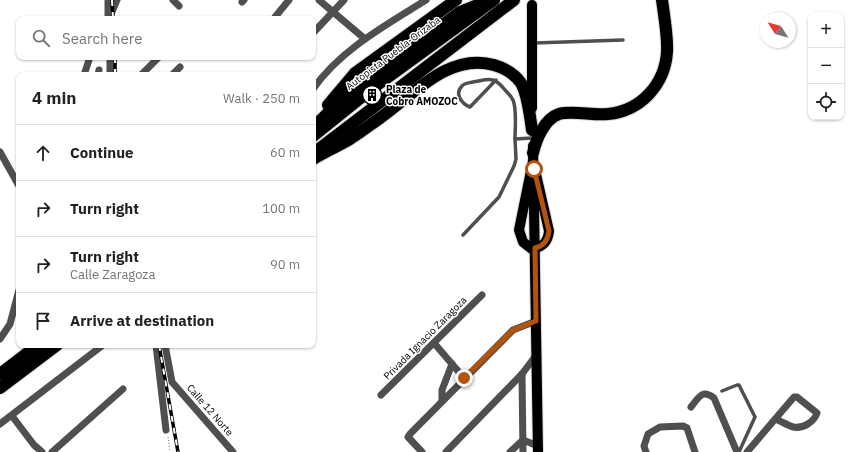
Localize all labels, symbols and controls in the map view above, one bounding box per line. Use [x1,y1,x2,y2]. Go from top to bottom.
north arrow [760,12,796,48]
map controls [808,12,844,120]
button: + [808,12,844,48]
street label: Autopista Puebla-Orizaba [343,13,443,93]
search box [16,16,316,60]
icon: search [30,27,52,49]
text: Search here [62,29,142,48]
button: − [808,48,844,84]
place label: Plaza de Cobro AMOZOC [386,83,458,108]
building icon: Plaza de Cobro AMOZOC [361,84,383,106]
button: locate [808,84,844,120]
text: 4 min [32,87,76,109]
text: Walk · 250 m [223,90,300,107]
icon: ahead [32,142,54,164]
text: Continue [70,143,134,162]
text: 60 m [270,144,300,161]
route start [525,160,543,178]
icon: right [32,198,54,220]
text: Turn right [70,199,139,218]
text: 100 m [262,200,300,217]
text: Turn right [70,247,139,266]
icon: right [32,254,54,276]
text: 90 m [270,256,300,273]
text: Calle Zaragoza [70,266,155,283]
street label: Privada Ignacio Zaragoza [381,293,470,382]
icon: arrive [32,310,54,332]
text: Arrive at destination [70,311,214,330]
route end [455,369,473,387]
street label: Calle 12 Norte [184,381,236,439]

